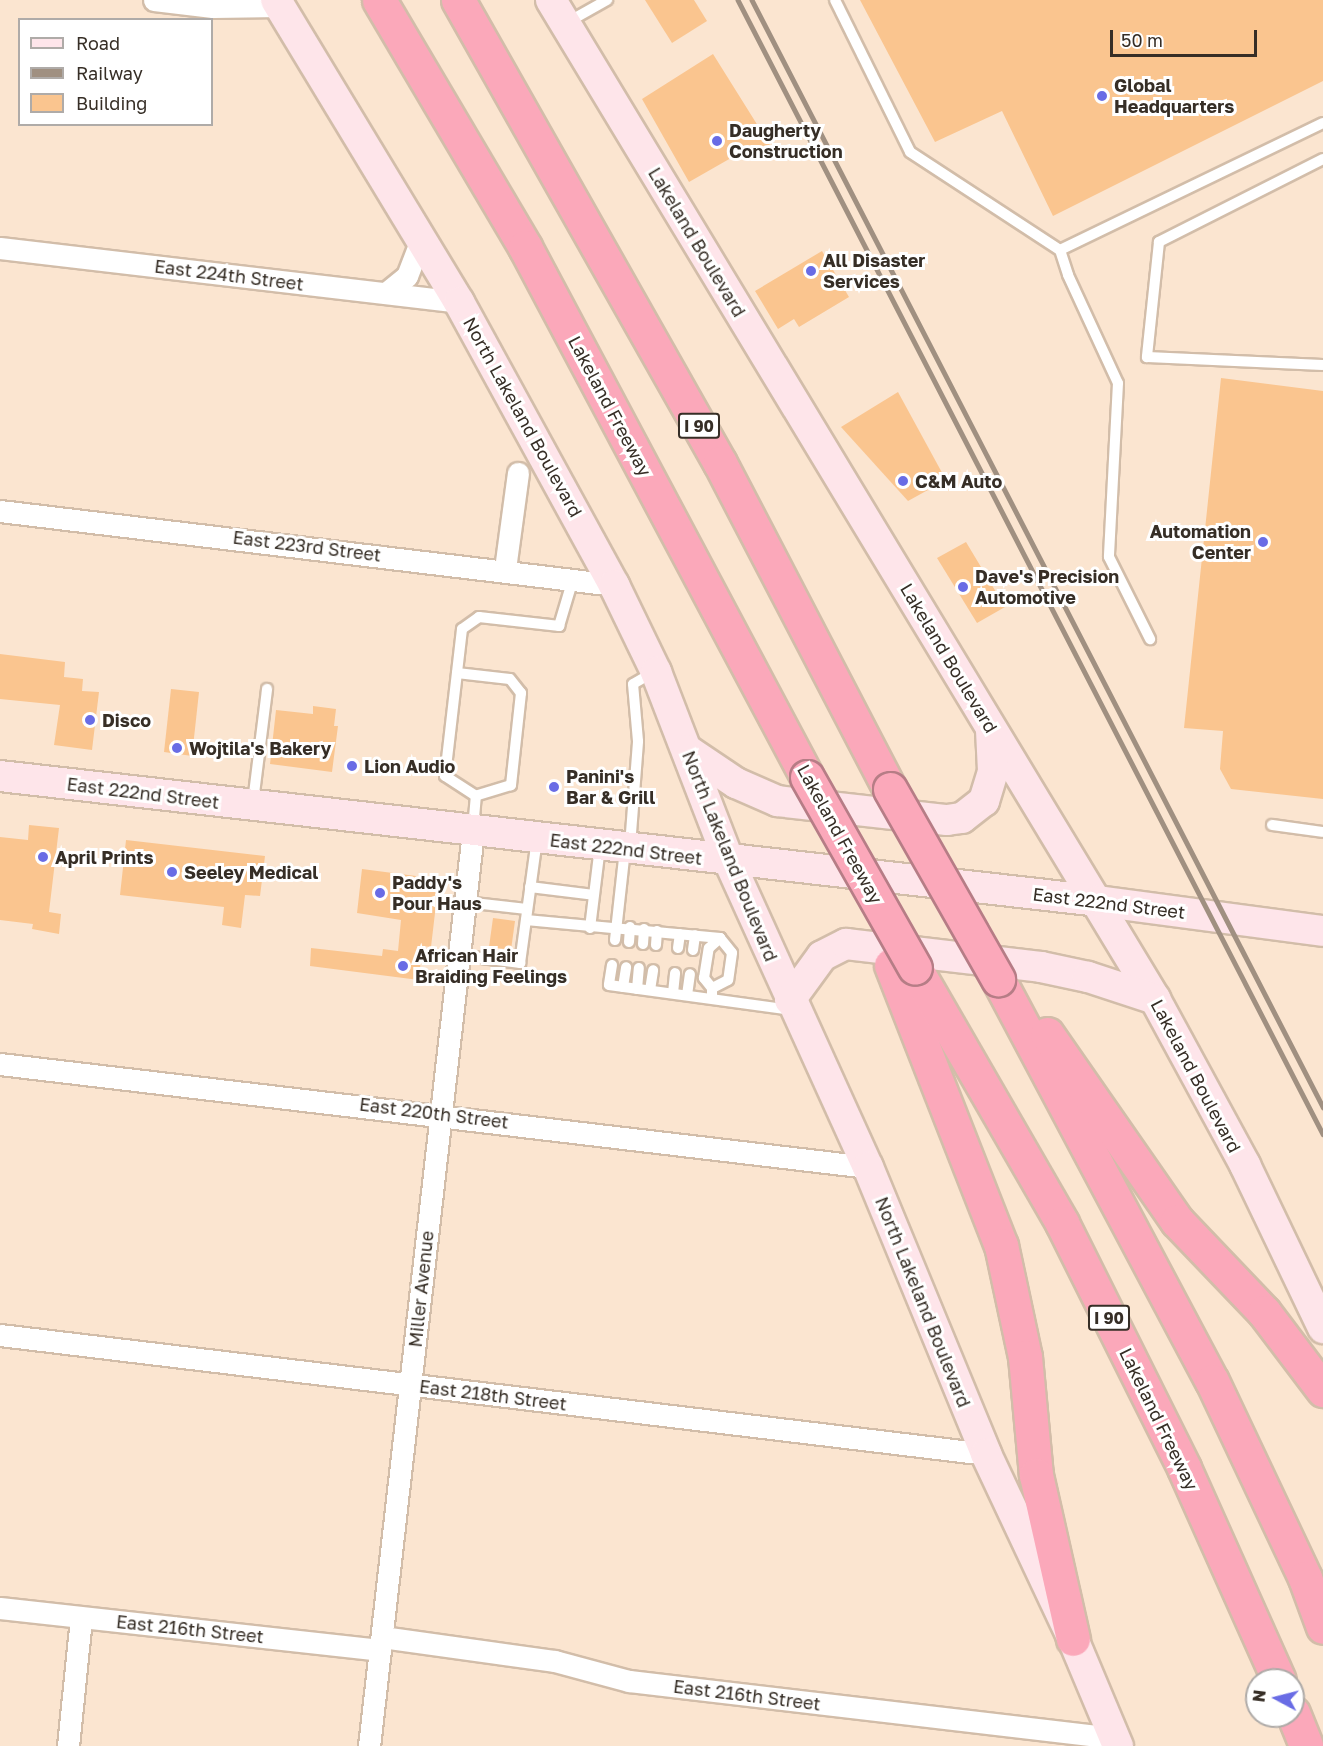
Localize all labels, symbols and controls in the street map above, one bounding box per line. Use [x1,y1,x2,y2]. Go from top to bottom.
legend [18,18,213,126]
scale bar [1113,18,1260,56]
text: 50 m [1121,29,1163,51]
text: Road [76,32,120,54]
text: Railway [76,62,143,84]
place label: Global Headquarters [1114,75,1234,118]
marker: Global Headquarters [1095,89,1109,103]
text: Building [76,92,147,114]
place label: Daugherty Construction [729,120,843,162]
marker: Daugherty Construction [710,134,724,148]
street label: Lakeland Boulevard [644,163,750,321]
place label: All Disaster Services [823,250,925,292]
street label: East 224th Street [153,255,305,295]
marker: All Disaster Services [804,264,818,278]
street label: North Lakeland Boulevard [459,313,587,521]
street label: Lakeland Freeway [564,332,656,480]
road number: I 90 [678,413,720,439]
place label: C&M Auto [915,470,1002,492]
marker: C&M Auto [896,474,910,488]
place label: Automation Center [1150,521,1251,564]
street label: East 223rd Street [232,526,382,566]
marker: Automation Center [1256,535,1270,549]
place label: Dave's Precision Automotive [975,566,1119,608]
street label: Lakeland Boulevard [896,579,1002,737]
marker: Dave's Precision Automotive [956,580,970,594]
place label: Disco [102,709,151,731]
marker: Disco [83,713,97,727]
place label: Wojtila's Bakery [189,737,331,759]
marker: Wojtila's Bakery [170,741,184,755]
street label: North Lakeland Boulevard [678,748,782,964]
place label: Lion Audio [364,755,455,777]
marker: Lion Audio [345,759,359,773]
street label: Lakeland Freeway [793,761,887,907]
place label: Panini's Bar & Grill [566,766,655,808]
street label: East 222nd Street [66,773,220,813]
marker: Panini's Bar & Grill [547,780,561,794]
street label: East 222nd Street [549,829,703,869]
place label: April Prints [55,846,154,868]
marker: April Prints [36,850,50,864]
place label: Seeley Medical [184,861,318,883]
marker: Seeley Medical [165,865,179,879]
place label: Paddy's Pour Haus [392,872,482,914]
street label: East 222nd Street [1032,883,1186,923]
marker: Paddy's Pour Haus [373,886,387,900]
place label: African Hair Braiding Feelings [415,945,567,988]
marker: African Hair Braiding Feelings [396,959,410,973]
street label: Lakeland Boulevard [1146,996,1246,1156]
street label: East 220th Street [358,1093,510,1133]
street label: North Lakeland Boulevard [871,1194,975,1410]
street label: Miller Avenue [404,1230,438,1348]
road number: I 90 [1088,1305,1130,1331]
street label: Lakeland Freeway [1115,1344,1203,1494]
street label: East 218th Street [418,1375,568,1415]
street label: East 216th Street [115,1611,265,1647]
north arrow [1245,1668,1305,1728]
street label: East 216th Street [672,1675,822,1715]
text: N [1248,1689,1270,1703]

